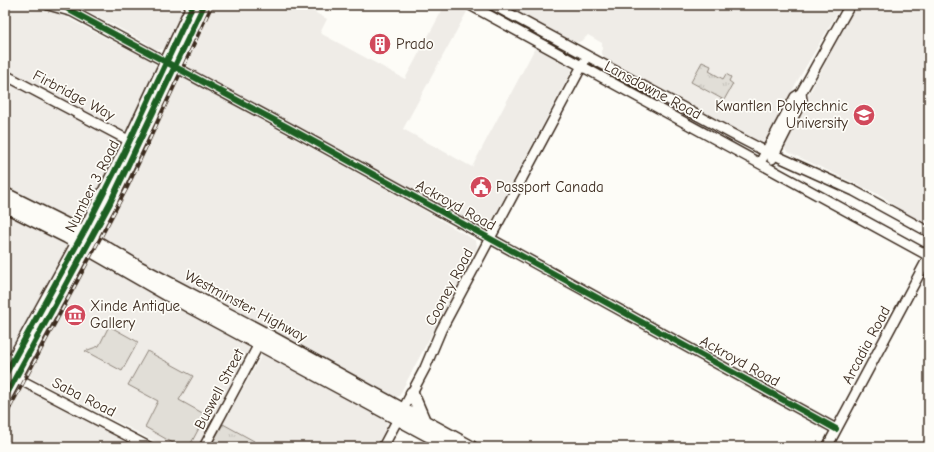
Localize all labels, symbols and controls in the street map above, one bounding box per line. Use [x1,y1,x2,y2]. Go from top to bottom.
building icon: Prado [367,31,393,57]
place label: Prado [396,35,434,53]
street label: Lansdowne Road [601,57,705,123]
street label: Firbridge Way [30,66,118,124]
place label: Kwantlen Polytechnic University [715,97,848,132]
school or university icon: Kwantlen Polytechnic University [851,102,877,128]
street label: Number 3 Road [61,137,123,235]
public building icon: Passport Canada [468,174,494,200]
street label: Ackroyd Road [413,176,499,234]
place label: Passport Canada [496,178,604,196]
street label: Cooney Road [421,245,477,329]
street label: Westminster Highway [182,266,311,346]
place label: Xinde Antique Gallery [90,297,181,332]
museum icon: Xinde Antique Gallery [62,302,88,328]
street label: Arcadia Road [838,303,894,387]
street label: Ackroyd Road [697,332,783,390]
street label: Buswell Street [190,345,248,432]
street label: Saba Road [49,373,119,421]

